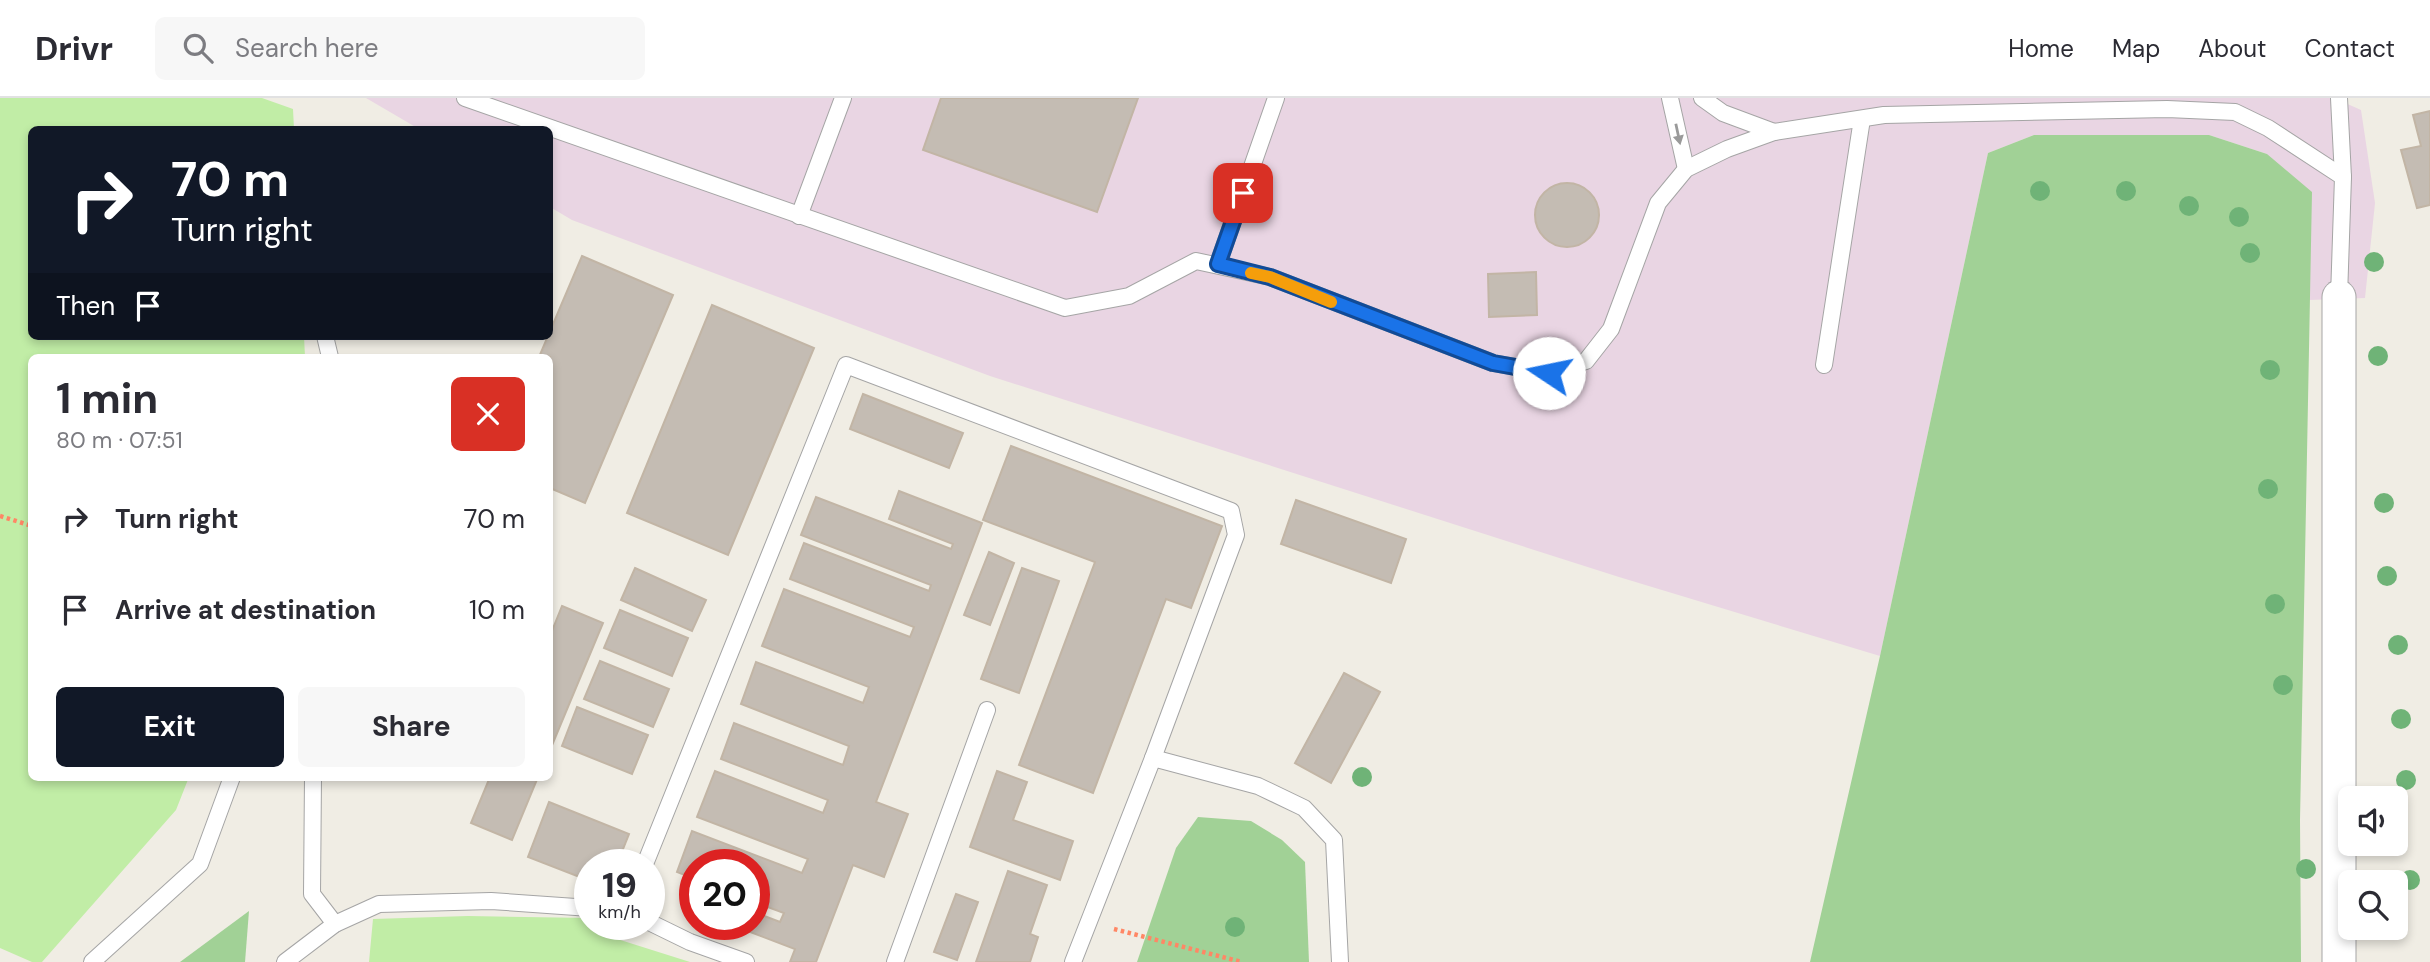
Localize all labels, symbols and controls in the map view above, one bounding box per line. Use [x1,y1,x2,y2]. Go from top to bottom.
search box [155,17,645,80]
text: Drivr [35,27,113,70]
icon: search [179,29,217,67]
text: Search here [235,31,378,65]
text: Home [2008,33,2074,64]
text: Map [2112,33,2160,64]
text: About [2198,33,2267,64]
text: Contact [2305,33,2395,64]
one-way arrow [1673,123,1684,145]
text: 70 m [171,147,289,211]
icon: right [56,154,147,245]
pin [1213,163,1273,223]
icon: arrive [1224,174,1262,212]
text: Turn right [171,209,313,251]
icon: arrive [129,287,167,325]
text: Then [56,289,115,323]
position arrow [1512,336,1586,410]
text: 1 min [56,371,158,426]
button: close [451,377,525,451]
text: 80 m · 07:51 [56,425,183,455]
icon: right [56,500,94,538]
text: Turn right [115,502,239,536]
text: 70 m [464,502,525,536]
icon: arrive [56,591,94,629]
text: Arrive at destination [115,593,376,627]
text: 10 m [469,593,525,627]
button: Exit [56,687,284,767]
button: Share [298,687,525,767]
map controls [2338,786,2408,940]
button: sound [2338,786,2408,856]
speed limit sign: 20 [679,849,770,940]
text: 19 [602,862,637,908]
button: search [2338,870,2408,940]
text: km/h [598,900,641,924]

